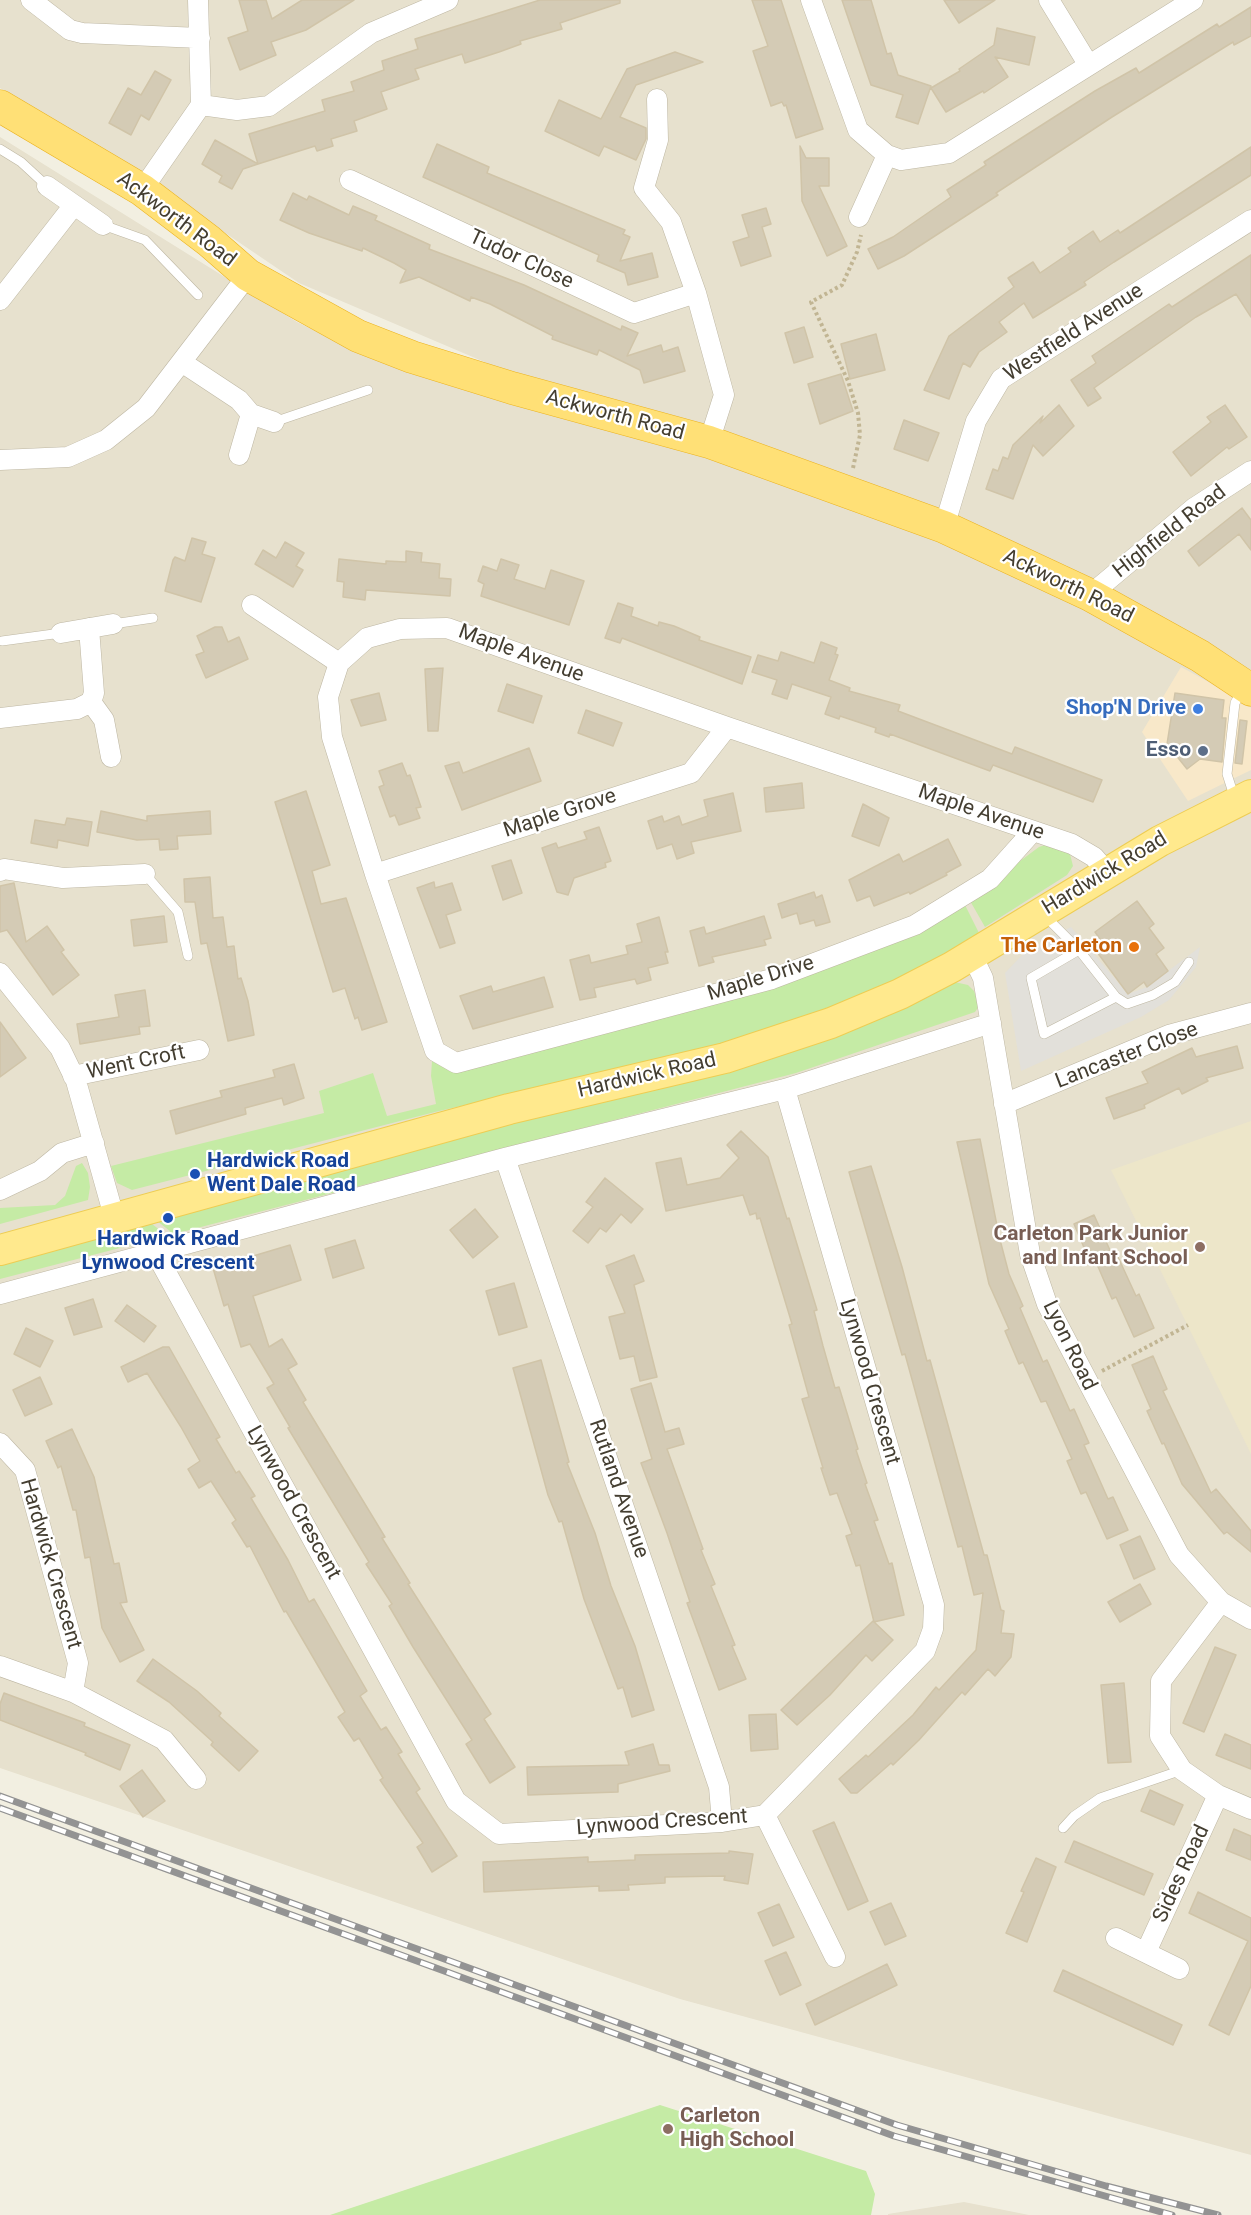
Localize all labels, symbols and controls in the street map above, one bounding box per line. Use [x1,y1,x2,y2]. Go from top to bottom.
street label: Ackworth Road [111,167,241,273]
street label: Tudor Close [465,225,577,295]
street label: Westfield Avenue [1000,279,1148,387]
street label: Ackworth Road [543,385,687,447]
street label: Highfield Road [1108,480,1232,584]
street label: Ackworth Road [998,544,1138,630]
street label: Maple Avenue [455,620,587,688]
place label: Shop'N Drive [1066,696,1186,722]
marker: Shop'N Drive [1191,702,1205,716]
place label: Esso [1146,738,1191,764]
marker: Esso [1196,744,1210,758]
street label: Maple Avenue [915,780,1047,846]
street label: Maple Grove [500,784,620,844]
street label: Hardwick Road [1038,827,1172,921]
place label: The Carleton [1001,934,1122,960]
marker: The Carleton [1127,940,1141,954]
street label: Maple Drive [705,951,817,1007]
street label: Lancaster Close [1052,1017,1202,1095]
street label: Went Croft [85,1040,187,1086]
street label: Hardwick Road [575,1048,719,1104]
place label: Hardwick Road Went Dale Road [207,1149,356,1199]
marker: Hardwick Road Went Dale Road [188,1167,202,1181]
marker: Hardwick Road Lynwood Crescent [161,1211,175,1225]
place label: Carleton Park Junior and Infant School [994,1222,1188,1272]
place label: Hardwick Road Lynwood Crescent [81,1227,255,1277]
marker: Carleton Park Junior and Infant School [1193,1240,1207,1254]
street label: Lynwood Crescent [833,1296,905,1468]
street label: Lyon Road [1036,1297,1102,1395]
street label: Rutland Avenue [582,1416,654,1562]
street label: Lynwood Crescent [240,1422,346,1584]
street label: Hardwick Crescent [14,1476,86,1652]
street label: Lynwood Crescent [576,1804,748,1842]
street label: Sides Road [1148,1821,1216,1927]
place label: Carleton High School [680,2104,794,2154]
marker: Carleton High School [661,2122,675,2136]

